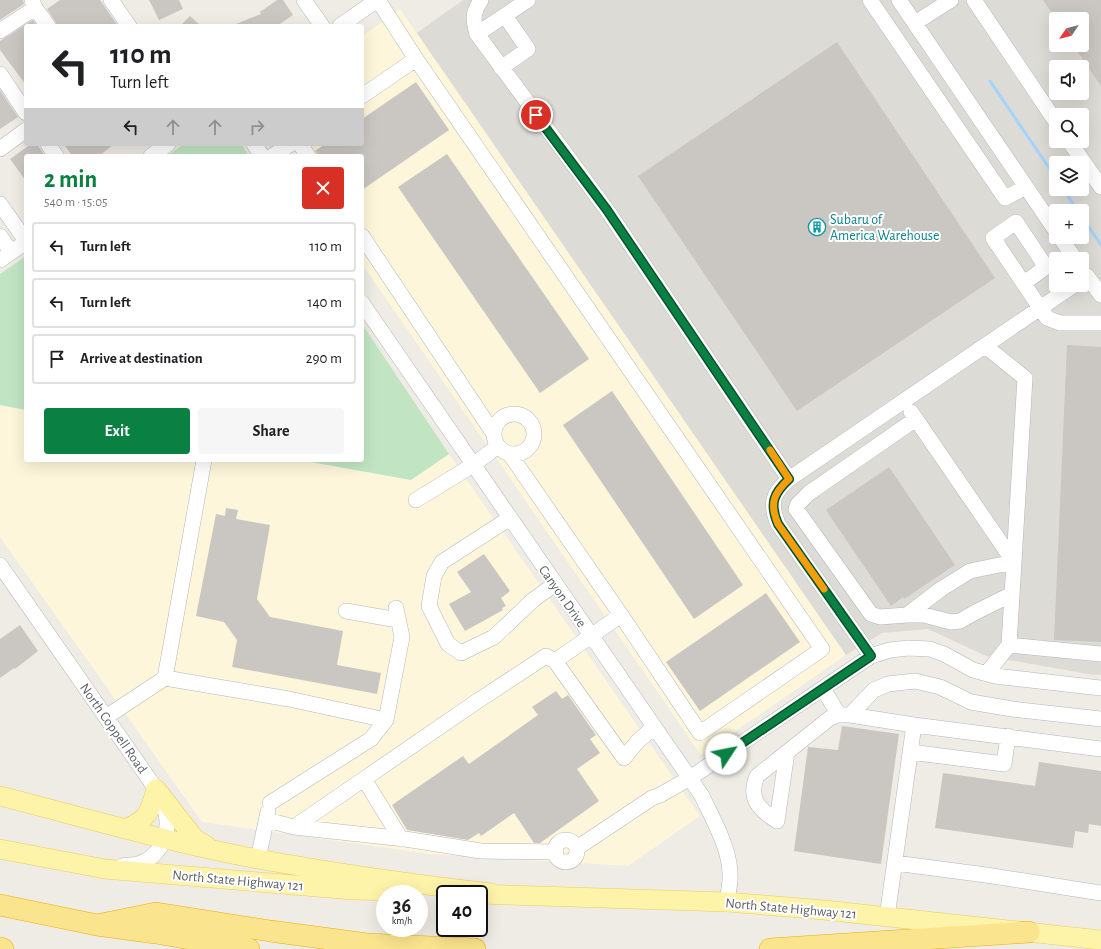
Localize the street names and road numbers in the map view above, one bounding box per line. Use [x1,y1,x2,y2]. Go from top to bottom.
street label: Canyon Drive [536,563,588,630]
street label: North Coppell Road [77,681,149,776]
street label: North State Highway 121 [172,868,304,894]
street label: North State Highway 121 [725,896,857,922]

